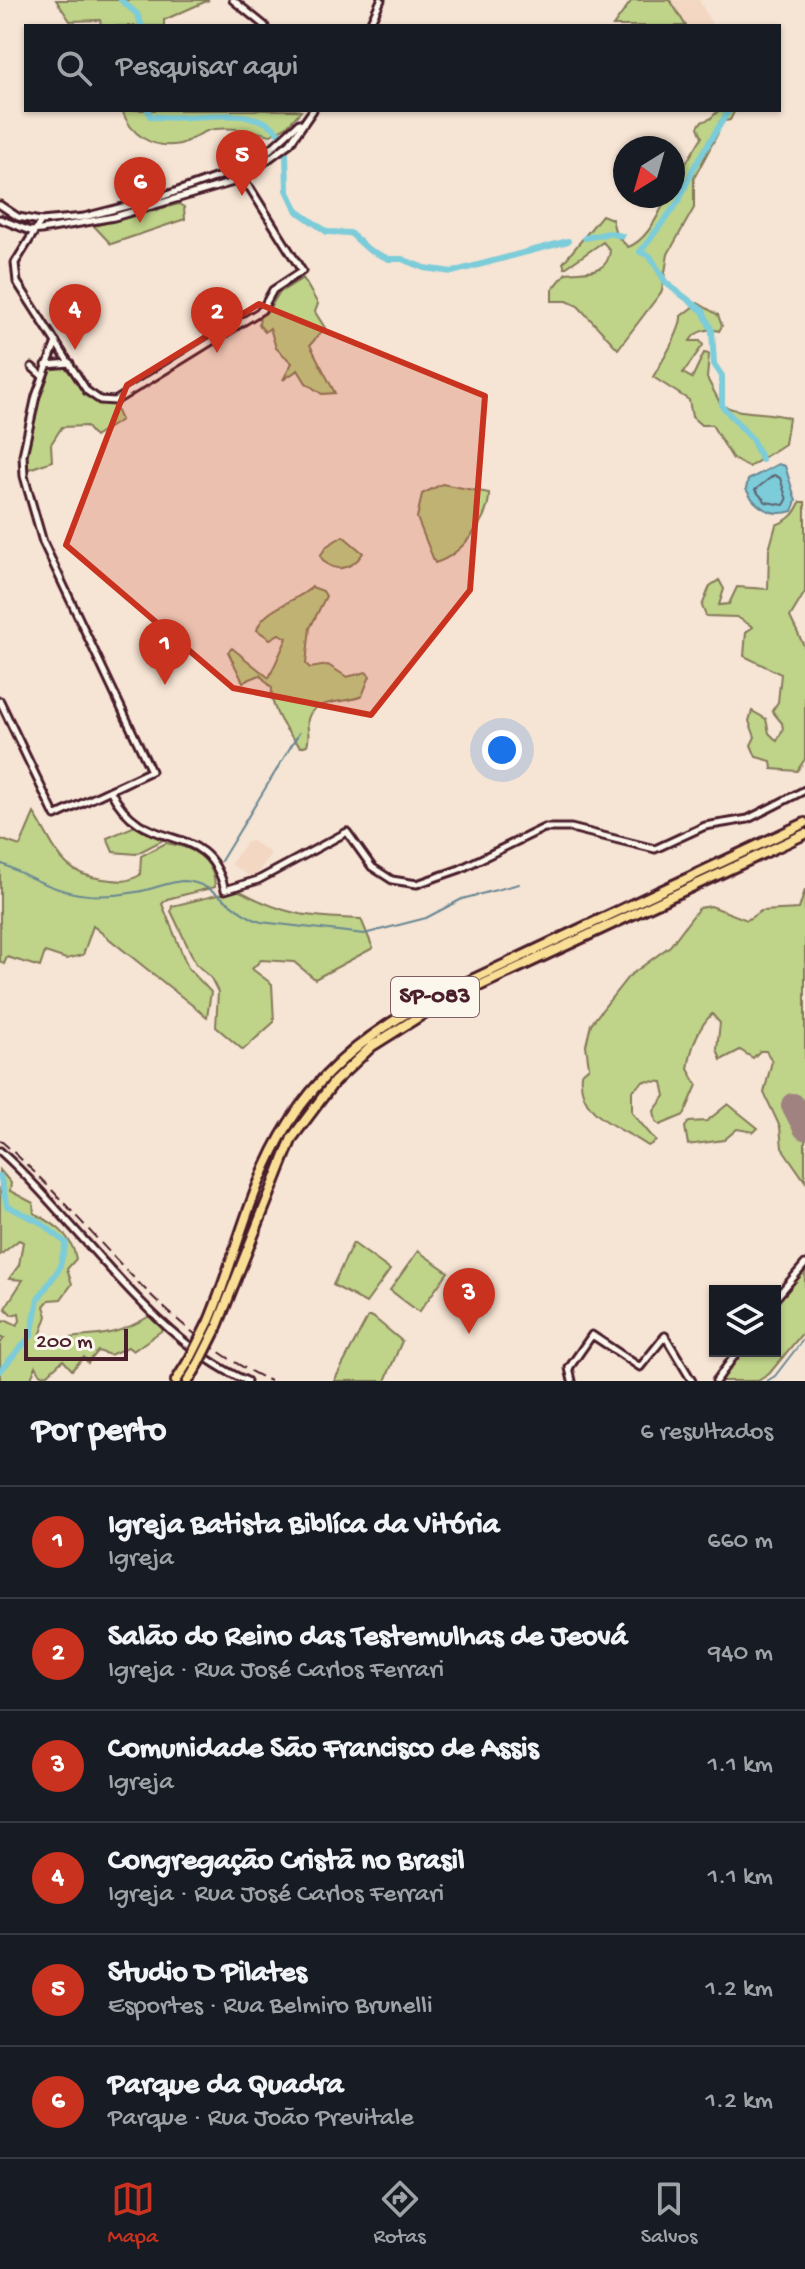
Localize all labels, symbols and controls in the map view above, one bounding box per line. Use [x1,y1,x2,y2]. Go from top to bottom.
search box [24,24,781,112]
icon: search [52,46,96,90]
text: Pesquisar aqui [116,51,298,86]
pin: 5 [216,130,268,196]
north arrow [613,136,685,208]
pin: 6 [114,157,166,223]
pin: 4 [49,284,101,350]
pin: 2 [191,287,243,353]
pin: 1 [139,619,191,685]
your location [482,730,522,770]
road number: SP-083 [391,977,479,1017]
pin: 3 [443,1268,495,1334]
map controls [709,1285,781,1357]
button: layers [709,1285,781,1357]
scale bar [24,1325,128,1361]
text: 200 m [36,1330,93,1356]
text: Por perto [32,1413,166,1453]
text: 6 resultados [640,1418,773,1449]
text: Igreja Batista Biblíca da Vitória [108,1509,500,1544]
text: 1 [53,1527,63,1558]
text: 660 m [707,1527,773,1558]
text: Igreja [108,1544,174,1575]
text: Salão do Reino das Testemulhas de Jeová [108,1621,627,1656]
text: 2 [52,1639,64,1670]
text: 940 m [708,1639,773,1670]
text: Igreja · Rua José Carlos Ferrari [108,1656,444,1687]
text: Comunidade São Francisco de Assis [108,1733,539,1768]
text: 3 [51,1751,65,1782]
text: 1.1 km [708,1751,773,1782]
text: Igreja [108,1768,174,1799]
text: Congregação Cristã no Brasil [108,1845,465,1880]
text: 4 [52,1863,64,1894]
text: 1.1 km [708,1863,773,1894]
text: Igreja · Rua José Carlos Ferrari [108,1880,444,1911]
text: Studio D Pilates [108,1957,307,1992]
text: 5 [51,1975,65,2006]
text: 1.2 km [705,1975,773,2006]
text: Esportes · Rua Belmiro Brunelli [108,1992,433,2023]
text: Parque da Quadra [108,2069,344,2104]
text: 6 [51,2087,65,2118]
text: 1.2 km [705,2087,773,2118]
text: Parque · Rua João Previtale [108,2104,414,2135]
tab: Mapa [108,2177,158,2251]
tab: Rotas [373,2177,426,2251]
tab: Salvos [641,2177,697,2251]

